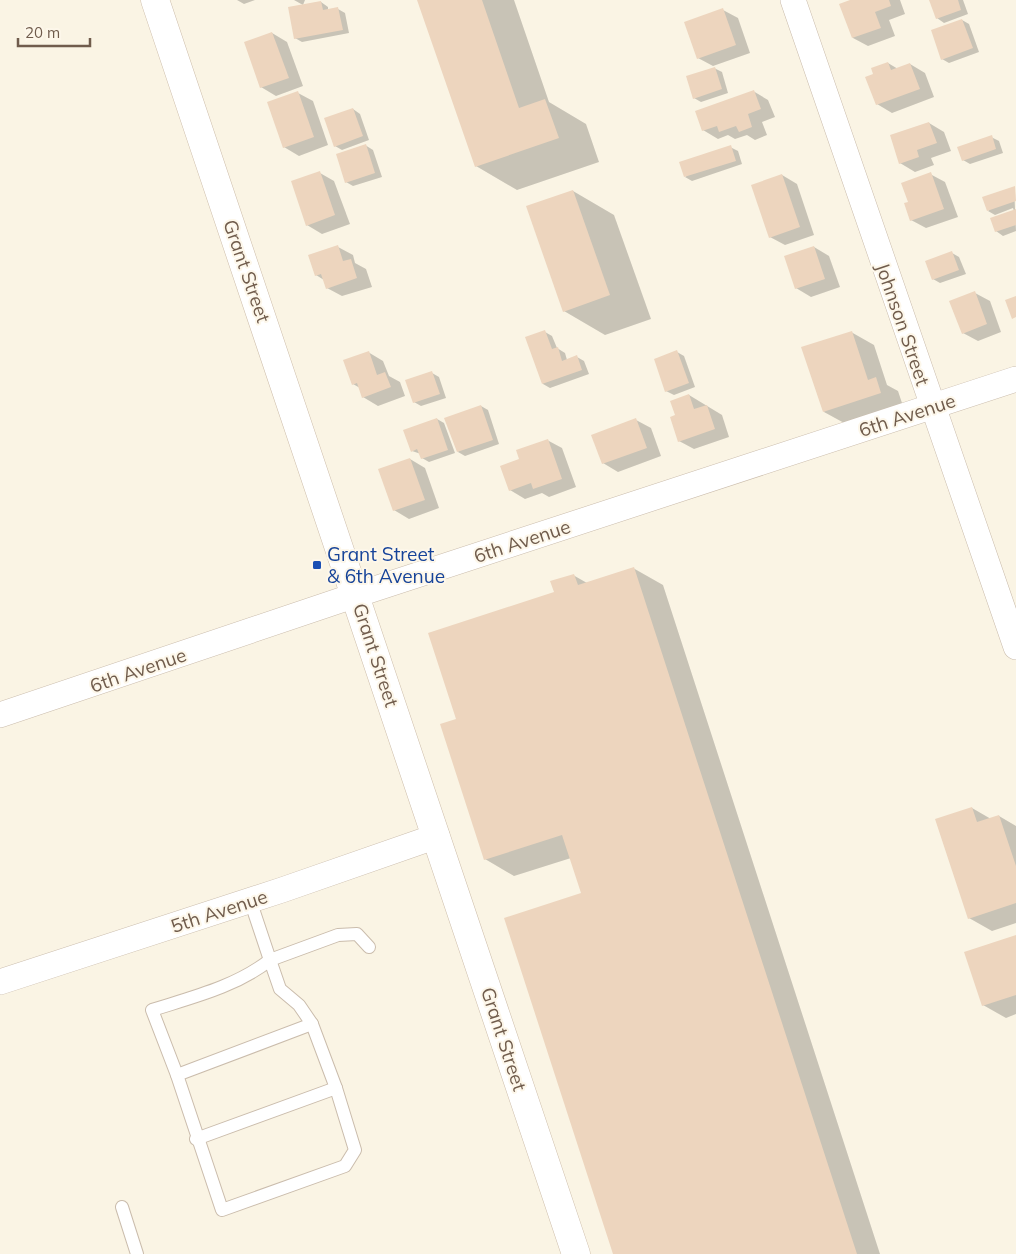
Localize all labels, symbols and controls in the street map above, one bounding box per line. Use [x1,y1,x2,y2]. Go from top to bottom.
scale bar [18,15,90,47]
text: 20 m [25,23,60,42]
street label: Grant Street [218,216,276,326]
street label: Johnson Street [871,259,935,389]
street label: 6th Avenue [856,388,958,442]
street label: 6th Avenue [471,514,573,568]
place label: Grant Street & 6th Avenue [327,542,445,588]
marker: Grant Street & 6th Avenue [311,559,323,571]
street label: Grant Street [348,600,404,710]
street label: 6th Avenue [87,642,189,698]
street label: 5th Avenue [168,884,270,938]
street label: Grant Street [476,984,532,1094]

